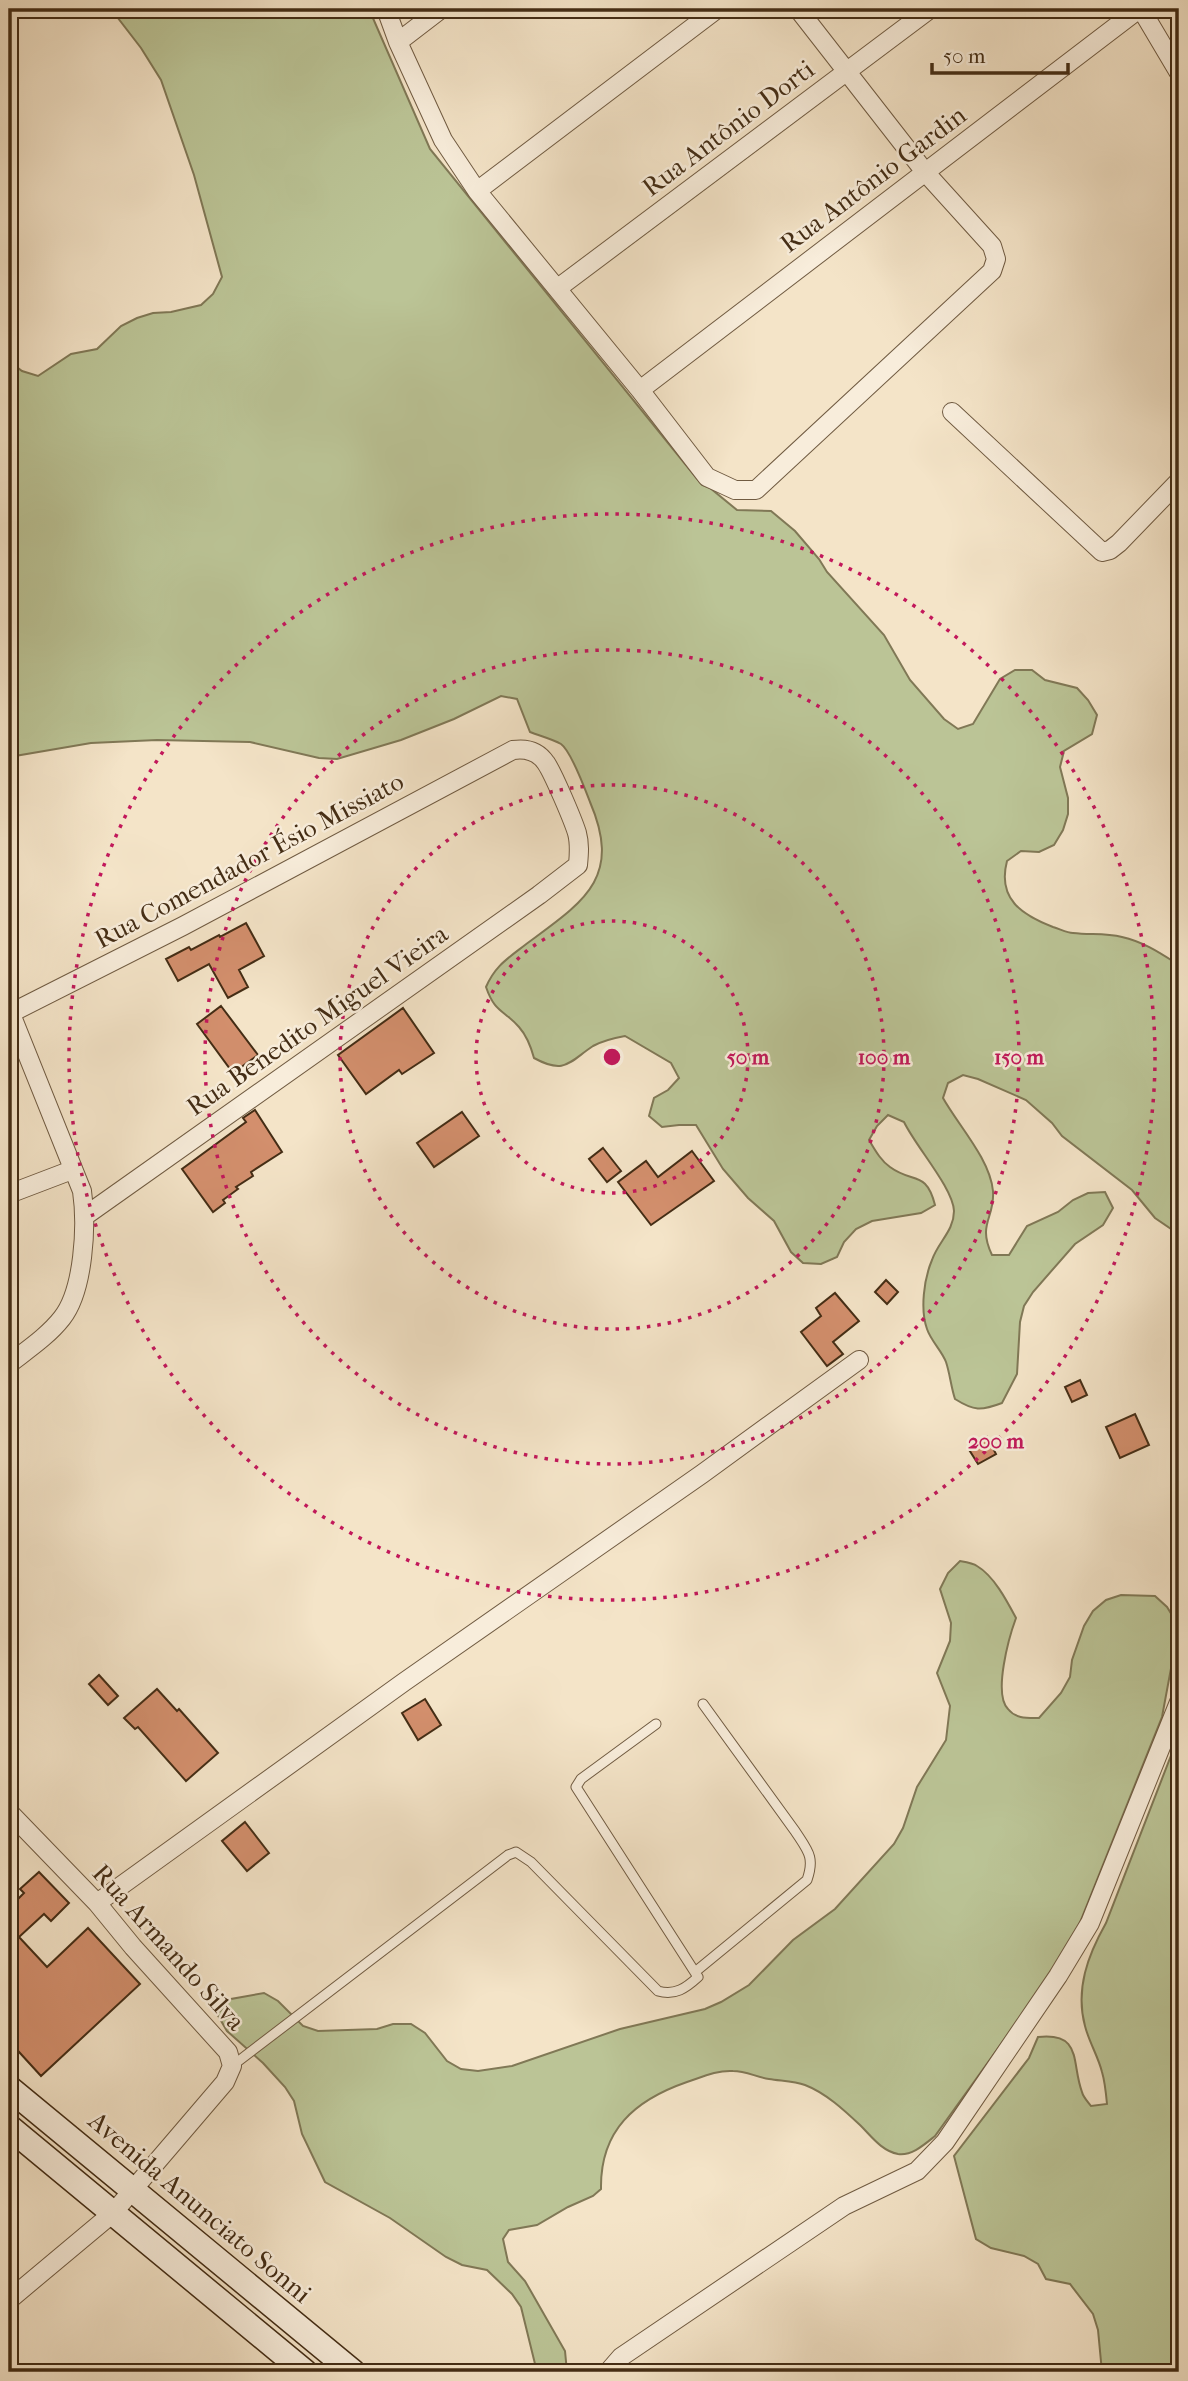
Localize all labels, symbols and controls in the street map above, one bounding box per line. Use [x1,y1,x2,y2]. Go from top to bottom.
scale bar [932,32,1069,76]
text: 50 m [943,44,986,68]
street label: Rua Antônio Dorti [636,53,821,203]
street label: Rua Antônio Gardin [774,100,972,259]
street label: Rua Comendador Ésio Missiato [89,765,409,955]
street label: Rua Benedito Miguel Vieira [181,918,455,1123]
centre of rings [600,1045,624,1069]
text: 50 m [727,1045,770,1069]
text: 100 m [858,1045,911,1069]
text: 150 m [994,1045,1045,1069]
text: 200 m [968,1429,1025,1453]
street label: Rua Armando Silva [86,1858,252,2038]
street label: Avenida Anunciato Sonni [81,2105,317,2310]

